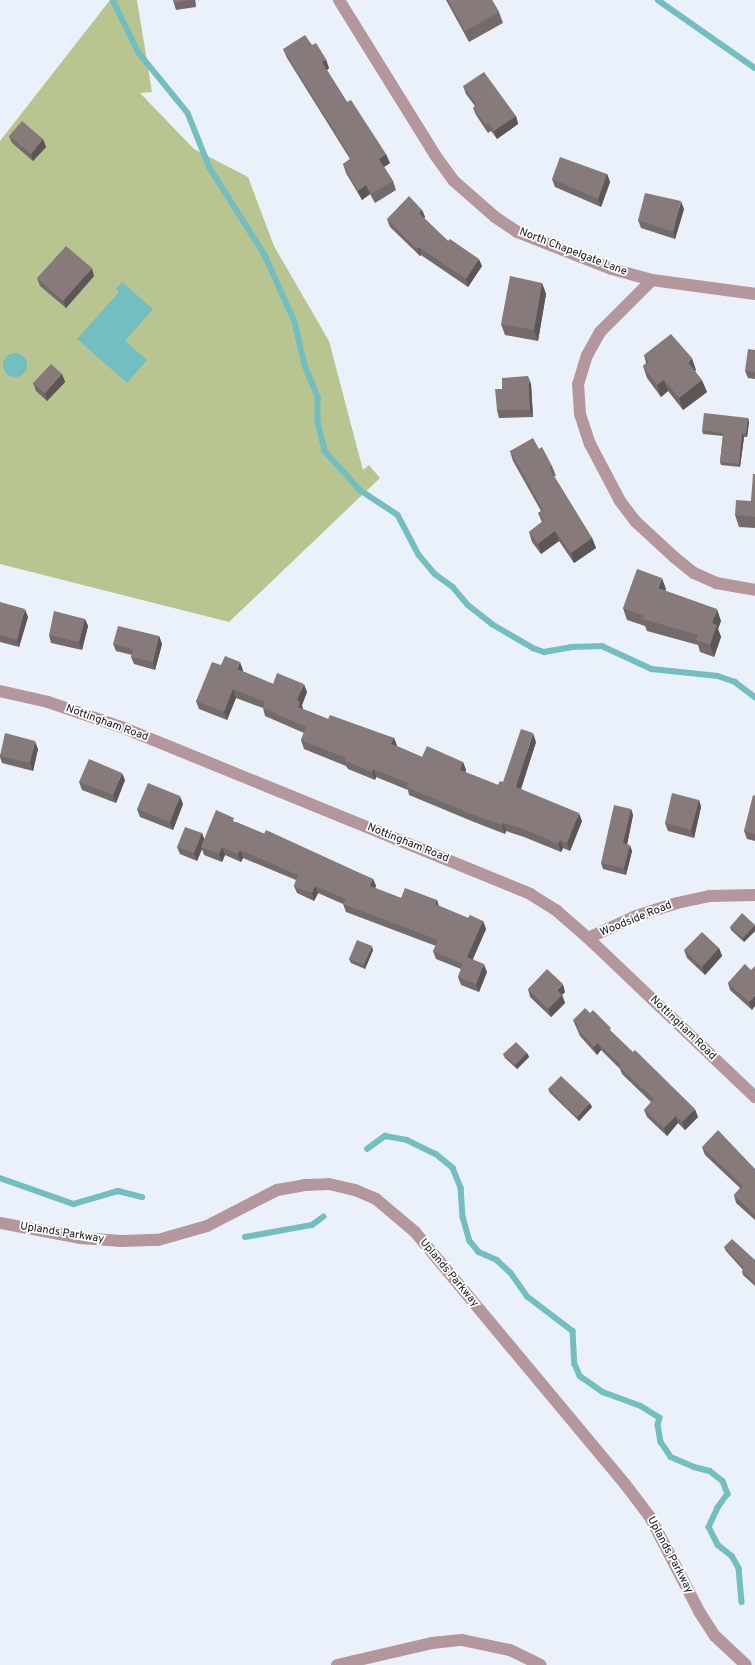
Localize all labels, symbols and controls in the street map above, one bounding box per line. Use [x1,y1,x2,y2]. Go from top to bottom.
street label: North Chapelgate Lane [517,225,629,279]
street label: Nottingham Road [64,702,150,744]
street label: Nottingham Road [365,821,451,865]
street label: Woodside Road [598,899,674,939]
street label: Nottingham Road [647,993,719,1063]
street label: Uplands Parkway [19,1220,105,1246]
street label: Uplands Parkway [417,1236,481,1310]
street label: Uplands Parkway [644,1514,696,1596]

